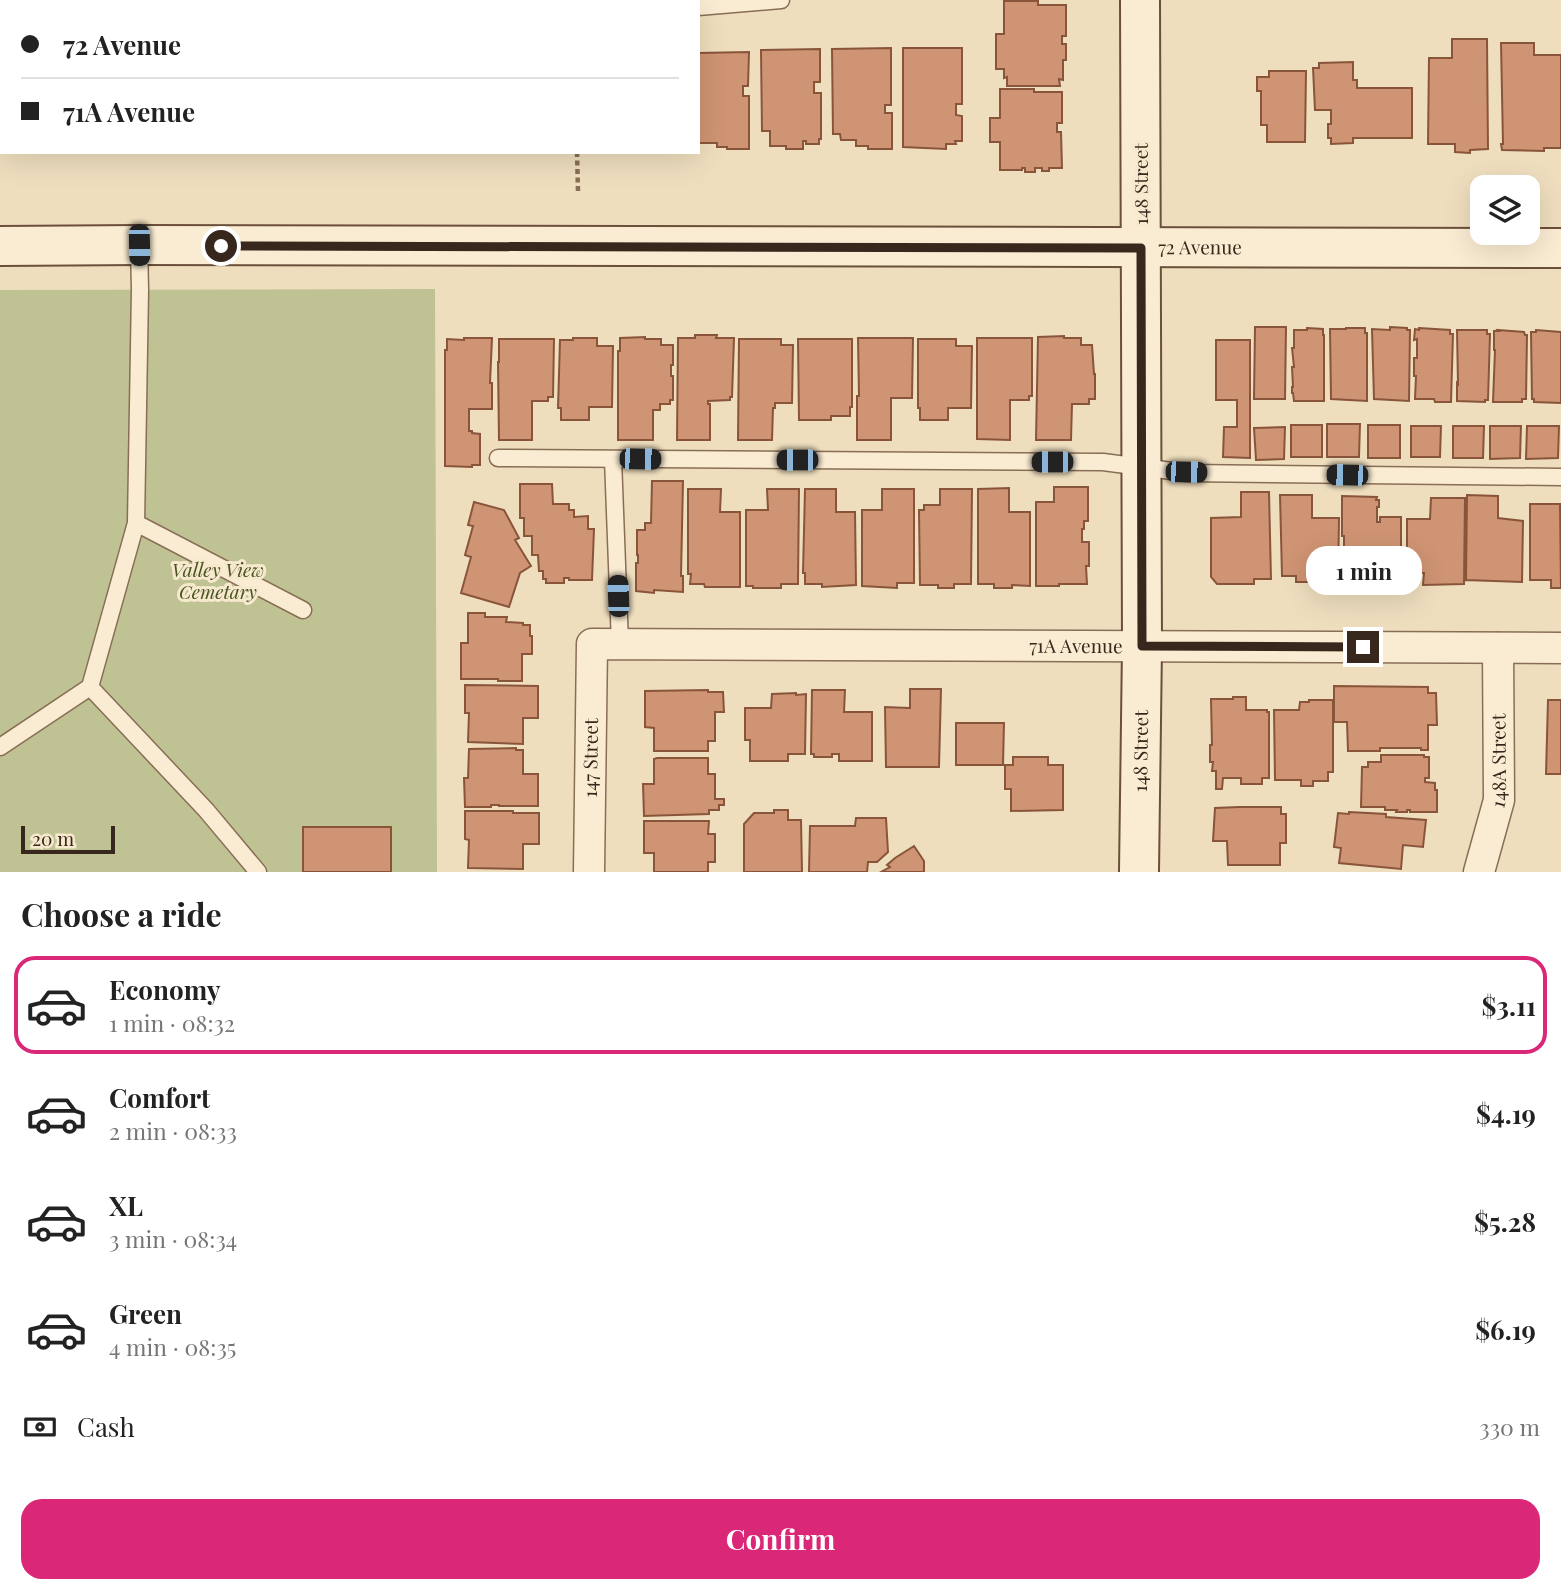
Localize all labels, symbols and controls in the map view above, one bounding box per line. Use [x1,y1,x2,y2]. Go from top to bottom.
text: 72 Avenue [63,27,181,62]
text: 71A Avenue [63,94,195,129]
street label: 148 Street [1127,143,1153,225]
map controls [1470,175,1540,245]
button: layers [1470,175,1540,245]
car [129,224,150,266]
route start [205,230,237,262]
street label: 72 Avenue [1158,233,1242,259]
car [619,448,662,470]
car [777,450,819,471]
car [1032,452,1074,473]
car [1165,461,1208,483]
car [1326,464,1369,486]
callout: 1 min [1305,546,1421,594]
text: 1 min [1336,555,1392,586]
park label: Valley View Cemetary [172,556,264,604]
car [607,575,630,617]
route end [1347,631,1379,663]
street label: 71A Avenue [1029,632,1123,658]
street label: 148 Street [1126,710,1153,792]
street label: 148A Street [1483,713,1511,811]
street label: 147 Street [576,718,603,798]
scale bar [21,823,116,855]
text: 20 m [32,825,74,851]
text: Choose a ride [21,892,222,935]
text: Economy [109,972,220,1007]
icon: car [25,974,88,1037]
text: $3.11 [1482,988,1536,1023]
text: 1 min · 08:32 [109,1007,235,1038]
text: Comfort [109,1080,210,1115]
icon: car [25,1082,88,1145]
text: $4.19 [1476,1096,1536,1131]
text: 2 min · 08:33 [109,1115,237,1146]
text: XL [109,1188,143,1223]
icon: car [25,1190,88,1253]
text: $5.28 [1474,1204,1536,1239]
text: 3 min · 08:34 [109,1223,237,1254]
text: Green [109,1296,182,1331]
icon: car [25,1298,88,1361]
text: $6.19 [1475,1312,1536,1347]
text: 4 min · 08:35 [109,1331,236,1362]
icon: cash [21,1408,59,1446]
text: Cash [77,1409,135,1444]
text: 330 m [1479,1411,1540,1442]
button: Confirm [21,1499,1540,1579]

